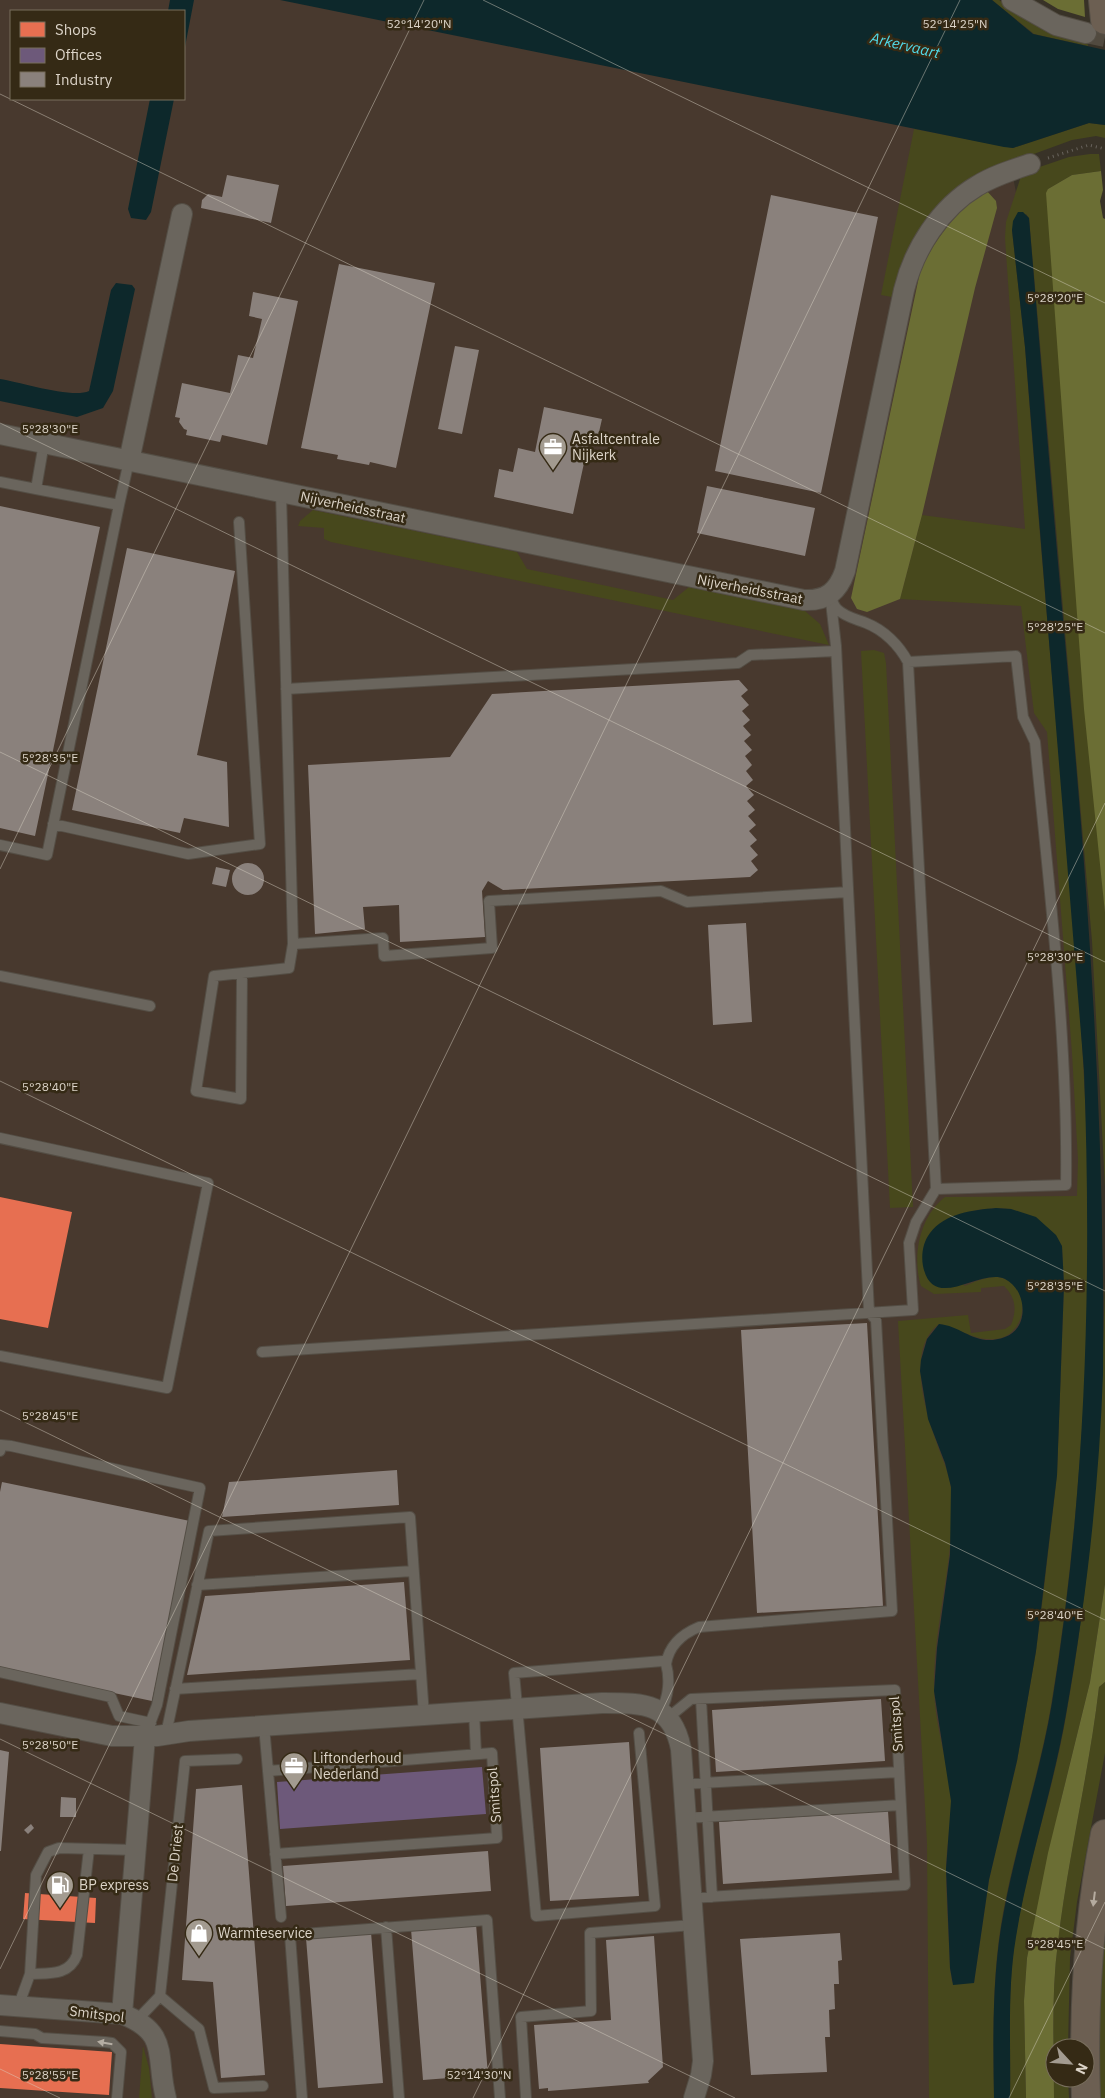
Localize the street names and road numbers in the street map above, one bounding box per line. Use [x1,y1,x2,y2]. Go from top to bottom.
street label: Nijverheidsstraat [299,487,407,527]
street label: Nijverheidsstraat [696,570,804,608]
street label: Smitspol [885,1696,907,1752]
street label: Smitspol [483,1767,505,1823]
street label: De Driest [163,1823,187,1883]
street label: Smitspol [68,2002,126,2026]

